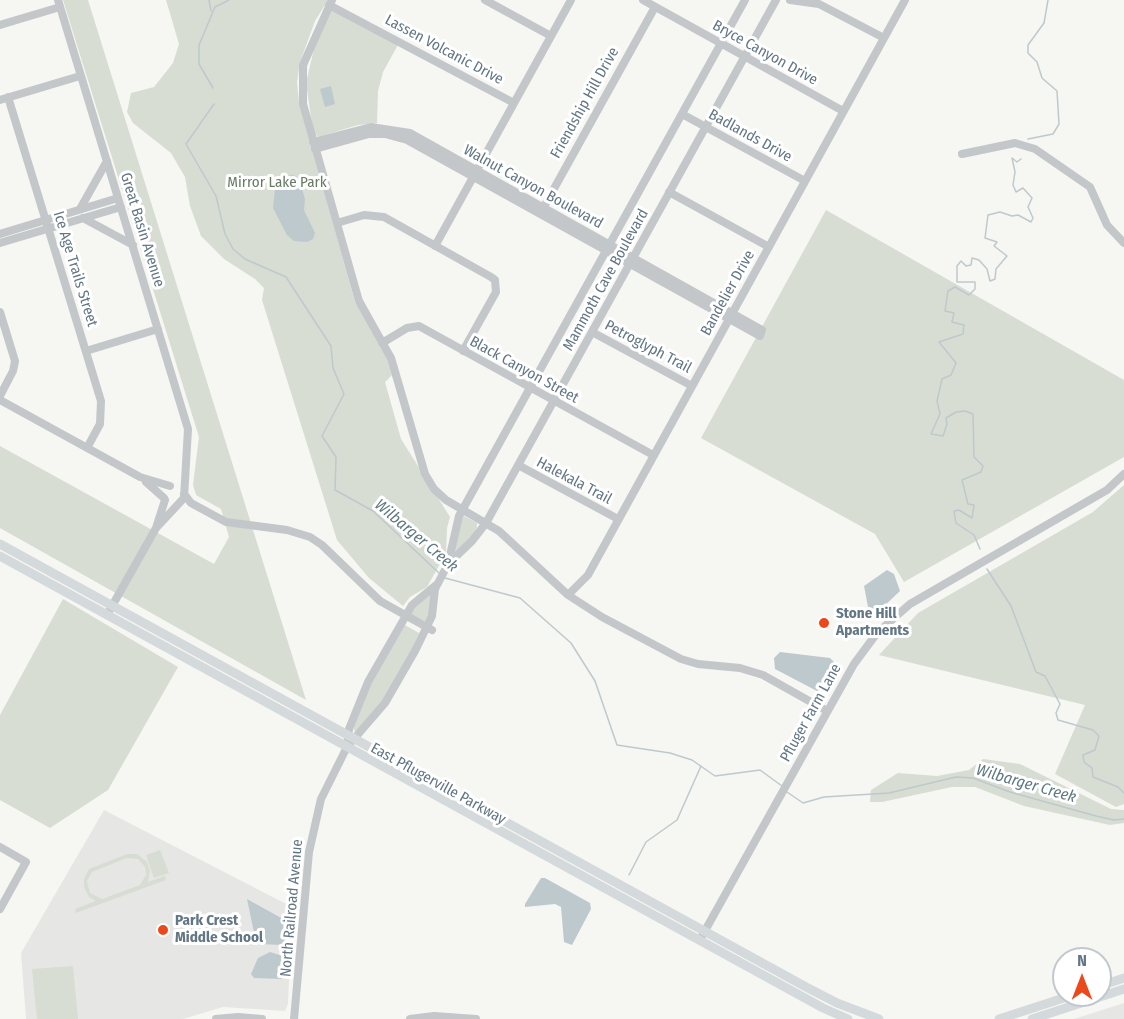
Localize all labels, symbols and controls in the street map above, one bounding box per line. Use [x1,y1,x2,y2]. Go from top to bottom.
street label: Lassen Volcanic Drive [382,11,506,89]
street label: Bryce Canyon Drive [709,17,821,89]
street label: Friendship Hill Drive [547,44,623,162]
street label: Badlands Drive [705,106,795,166]
street label: Walnut Canyon Boulevard [460,141,606,233]
street label: Great Basin Avenue [116,171,168,289]
park label: Mirror Lake Park [227,174,327,192]
street label: Mammoth Cave Boulevard [560,206,652,354]
street label: Ice Age Trails Street [49,209,101,329]
street label: Bandelier Drive [697,247,759,339]
street label: Petroglyph Trail [602,317,694,377]
street label: Black Canyon Street [466,333,582,407]
street label: Halekala Trail [533,454,615,508]
water label: Wilbarger Creek [370,496,462,576]
place label: Stone Hill Apartments [836,605,909,640]
marker: Stone Hill Apartments [817,616,831,630]
street label: Pfluger Farm Lane [777,661,845,765]
street label: East Pflugerville Parkway [367,739,509,829]
water label: Wilbarger Creek [974,761,1078,807]
street label: North Railroad Avenue [277,838,307,978]
place label: Park Crest Middle School [175,912,263,947]
marker: Park Crest Middle School [156,923,170,937]
north arrow [1052,947,1112,1007]
text: N [1077,951,1087,970]

